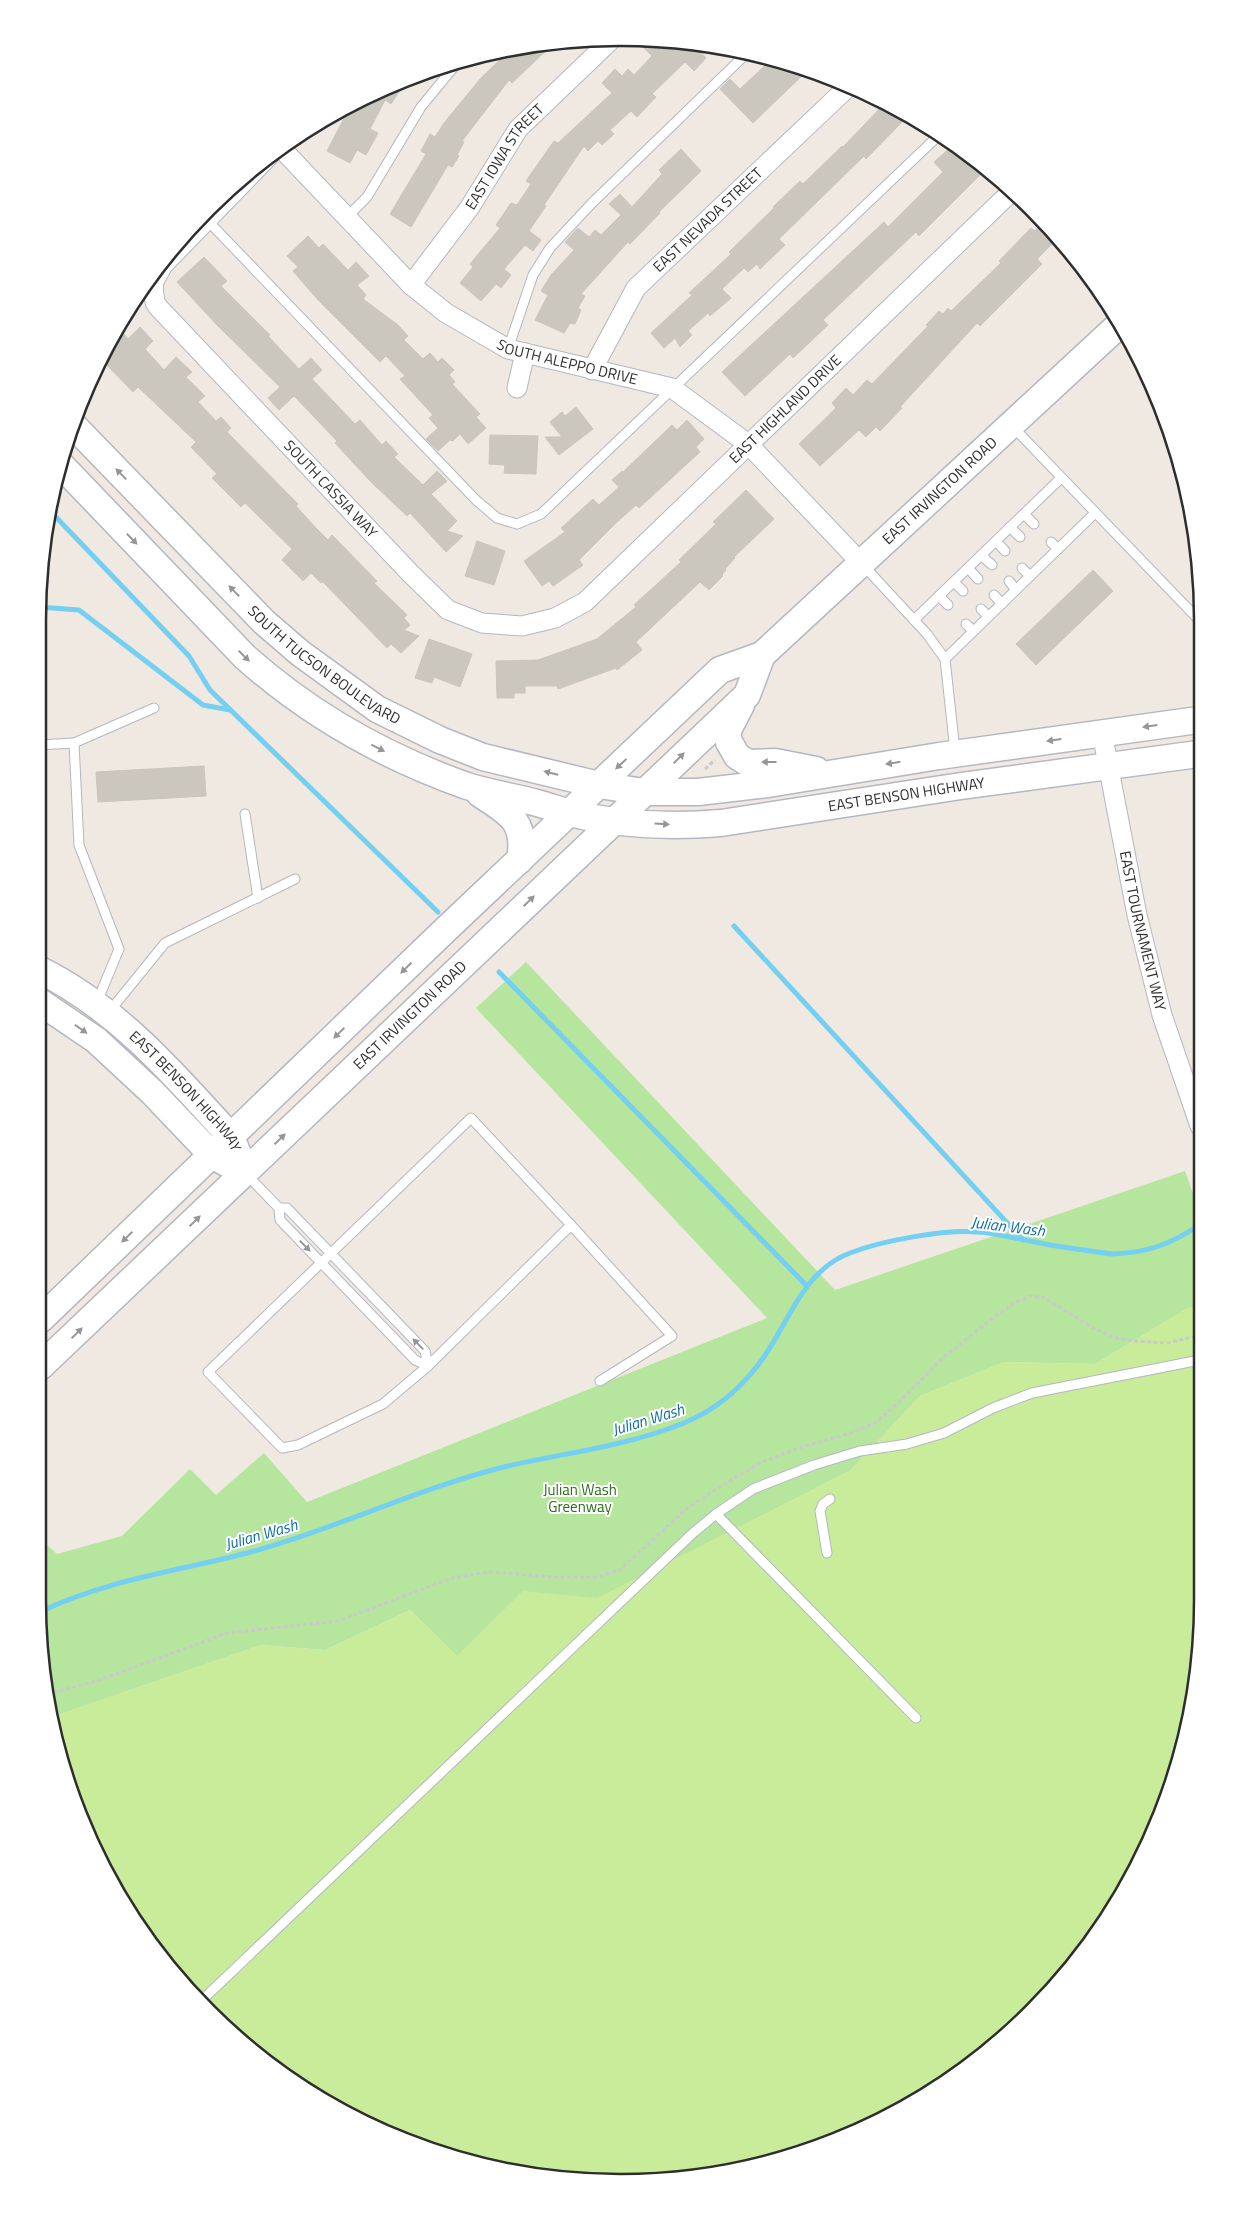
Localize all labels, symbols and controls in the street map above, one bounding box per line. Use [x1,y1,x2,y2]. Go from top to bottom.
street label: EAST IOWA STREET [459,98,549,214]
street label: EAST NEVADA STREET [647,162,768,277]
street label: SOUTH ALEPPO DRIVE [493,333,640,390]
street label: EAST HIGHLAND DRIVE [723,349,847,469]
street label: EAST IRVINGTON ROAD [877,431,1002,550]
street label: SOUTH CASSIA WAY [279,435,383,543]
one-way arrow [115,469,127,481]
one-way arrow [126,533,138,545]
one-way arrow [228,585,240,597]
street label: SOUTH TUCSON BOULEVARD [243,600,405,730]
one-way arrow [238,650,250,662]
one-way arrow [1142,722,1158,730]
one-way arrow [1046,736,1062,744]
one-way arrow [370,744,385,752]
one-way arrow [673,752,685,764]
one-way arrow [615,758,627,770]
one-way arrow [761,758,777,766]
one-way arrow [885,760,901,768]
one-way arrow [544,769,559,777]
street label: EAST BENSON HIGHWAY [826,771,986,817]
one-way arrow [654,821,670,829]
street label: EAST TOURNAMENT WAY [1114,849,1173,1013]
one-way arrow [523,895,535,907]
street label: EAST IRVINGTON ROAD [347,955,472,1075]
one-way arrow [400,962,412,974]
one-way arrow [74,1024,88,1034]
street label: EAST BENSON HIGHWAY [124,1025,248,1155]
one-way arrow [333,1027,345,1039]
one-way arrow [274,1133,286,1145]
water label: Julian Wash [970,1210,1047,1243]
one-way arrow [188,1215,200,1227]
one-way arrow [121,1231,133,1243]
one-way arrow [299,1240,311,1252]
one-way arrow [70,1327,82,1339]
one-way arrow [412,1338,424,1350]
water label: Julian Wash [609,1396,688,1441]
park label: Julian Wash Greenway [543,1478,617,1518]
water label: Julian Wash [222,1512,301,1556]

